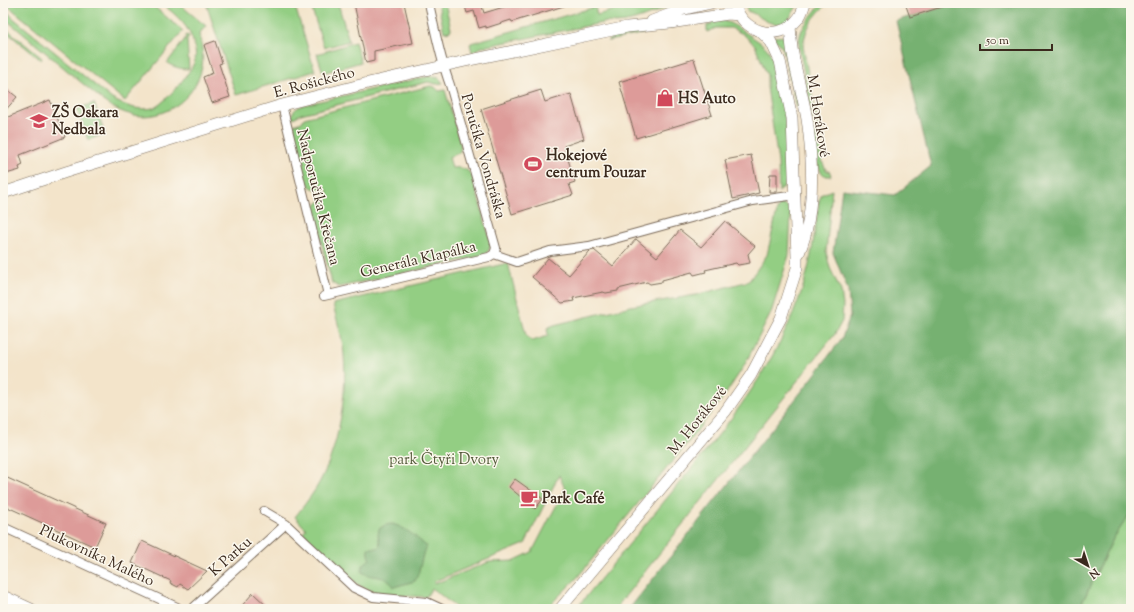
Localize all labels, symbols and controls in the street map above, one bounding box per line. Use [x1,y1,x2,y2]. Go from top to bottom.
scale bar [980,26,1052,52]
text: 50 m [985,32,1009,50]
street label: E. Rošického [272,63,357,104]
street label: M. Horákové [801,73,834,159]
shop icon: HS Auto [655,88,675,108]
place label: HS Auto [678,89,736,110]
street label: Poručíka Vondráška [455,92,510,221]
place label: ZŠ Oskara Nedbala [52,101,119,141]
school or university icon: ZŠ Oskara Nedbala [29,111,49,131]
street label: Nadporučíka Křečana [290,127,345,268]
place label: Hokejové centrum Pouzar [546,146,647,184]
sports icon: Hokejové centrum Pouzar [523,154,543,174]
street label: Generála Klapálka [358,237,478,284]
street label: M. Horákové [664,382,733,460]
park label: park Čtyři Dvory [389,449,500,471]
cafe icon: Park Café [519,488,539,508]
place label: Park Café [542,489,605,510]
street label: Plukovníka Malého [35,521,157,592]
street label: K Parku [205,532,257,582]
north arrow [1068,546,1108,586]
text: N [1085,563,1103,582]

